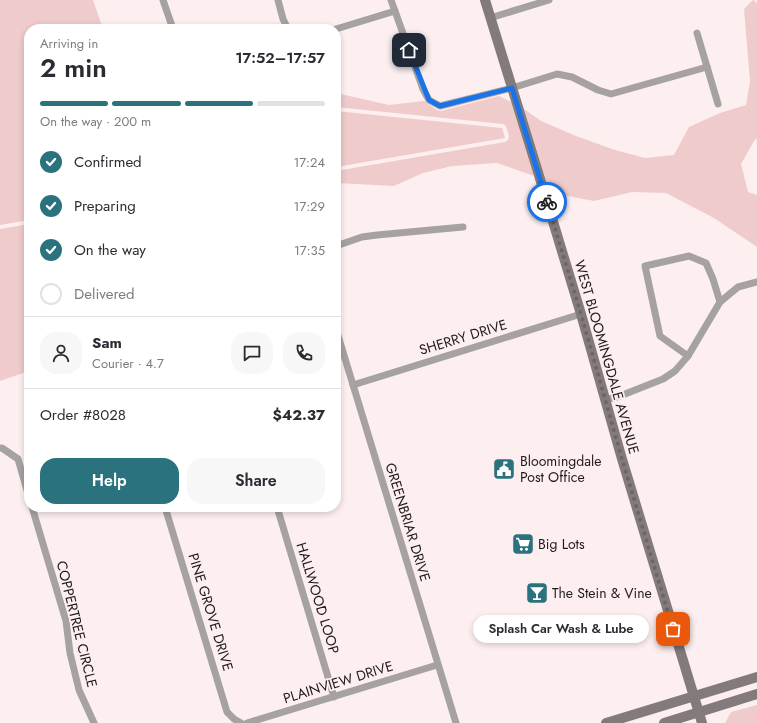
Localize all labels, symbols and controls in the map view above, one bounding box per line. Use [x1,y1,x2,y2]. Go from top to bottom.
pin [392,33,426,67]
text: Arriving in [40,34,98,53]
icon: home [398,39,420,61]
text: 17:52–17:57 [235,47,325,69]
text: 2 min [40,49,107,87]
text: On the way · 200 m [40,112,151,131]
icon: check [40,151,62,173]
text: Confirmed [74,151,142,173]
text: 17:24 [293,153,325,172]
courier [527,182,567,222]
icon: bike [536,191,558,213]
icon: check [40,195,62,217]
text: Preparing [74,195,136,217]
text: 17:29 [294,197,325,216]
icon: check [40,239,62,261]
text: On the way [74,239,146,261]
text: 17:35 [294,241,325,260]
street label: WEST BLOOMINGDALE AVENUE [570,258,644,456]
text: Delivered [74,283,135,305]
street label: SHERRY DRIVE [417,314,509,360]
button: person [40,332,82,374]
text: Sam [92,332,122,354]
button: chat [231,332,273,374]
button: phone [283,332,325,374]
text: Courier · 4.7 [92,354,164,373]
text: Order #8028 [40,404,126,426]
text: $42.37 [272,404,325,426]
place label: Bloomingdale Post Office [520,451,601,487]
public building icon: Bloomingdale Post Office [491,456,517,482]
button: Help [40,458,179,504]
button: Share [187,458,325,504]
street label: GREENBRIAR DRIVE [380,460,436,584]
supermarket icon: Big Lots [510,531,536,557]
place label: Big Lots [538,534,585,554]
street label: HALLWOOD LOOP [292,540,345,657]
street label: PINE GROVE DRIVE [184,551,238,673]
street label: COPPERTREE CIRCLE [52,559,102,689]
bar icon: The Stein & Vine [524,580,550,606]
place label: The Stein & Vine [552,583,652,603]
pin [656,612,690,646]
callout: Splash Car Wash & Lube [473,615,649,643]
icon: bag [662,618,684,640]
text: Splash Car Wash & Lube [488,619,634,638]
street label: PLAINVIEW DRIVE [281,656,395,708]

